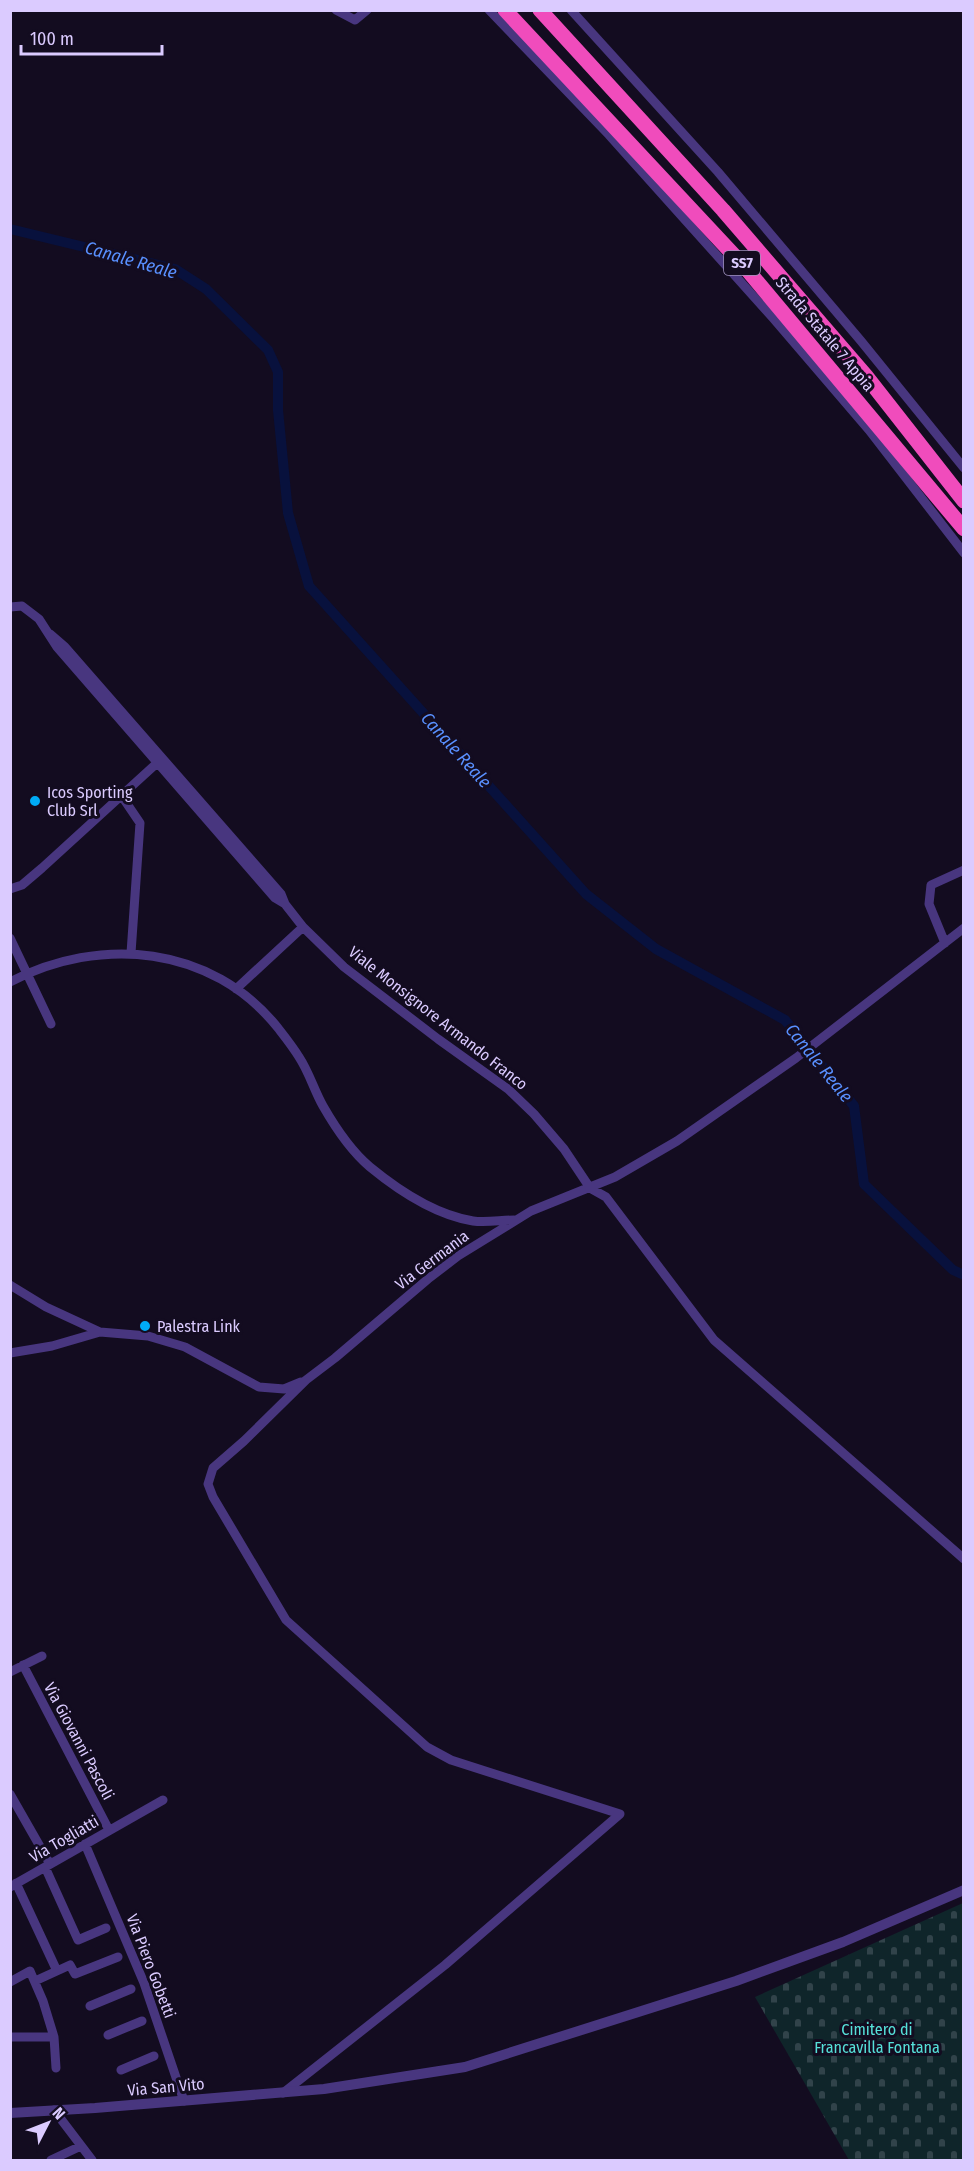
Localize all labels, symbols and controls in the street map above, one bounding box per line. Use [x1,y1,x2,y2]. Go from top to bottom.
scale bar [21,18,162,56]
text: 100 m [30,28,74,50]
water label: Canale Reale [83,236,180,284]
road number: SS7 [724,251,760,275]
street label: Strada Statale 7 Appia [772,273,878,395]
water label: Canale Reale [416,708,496,793]
place label: Icos Sporting Club Srl [47,783,133,820]
marker: Icos Sporting Club Srl [28,794,42,808]
street label: Viale Monsignore Armando Franco [345,942,531,1094]
water label: Canale Reale [781,1019,858,1107]
street label: Via Germania [392,1226,473,1294]
place label: Palestra Link [157,1317,241,1336]
marker: Palestra Link [138,1319,152,1333]
street label: Via Giovanni Pascoli [40,1679,118,1803]
street label: Via Togliatti [26,1812,102,1866]
street label: Via Piero Gobetti [122,1911,180,2021]
park label: Cimitero di Francavilla Fontana [814,2020,940,2057]
street label: Via San Vito [127,2074,205,2100]
north arrow [18,2093,78,2153]
text: N [49,2103,69,2123]

